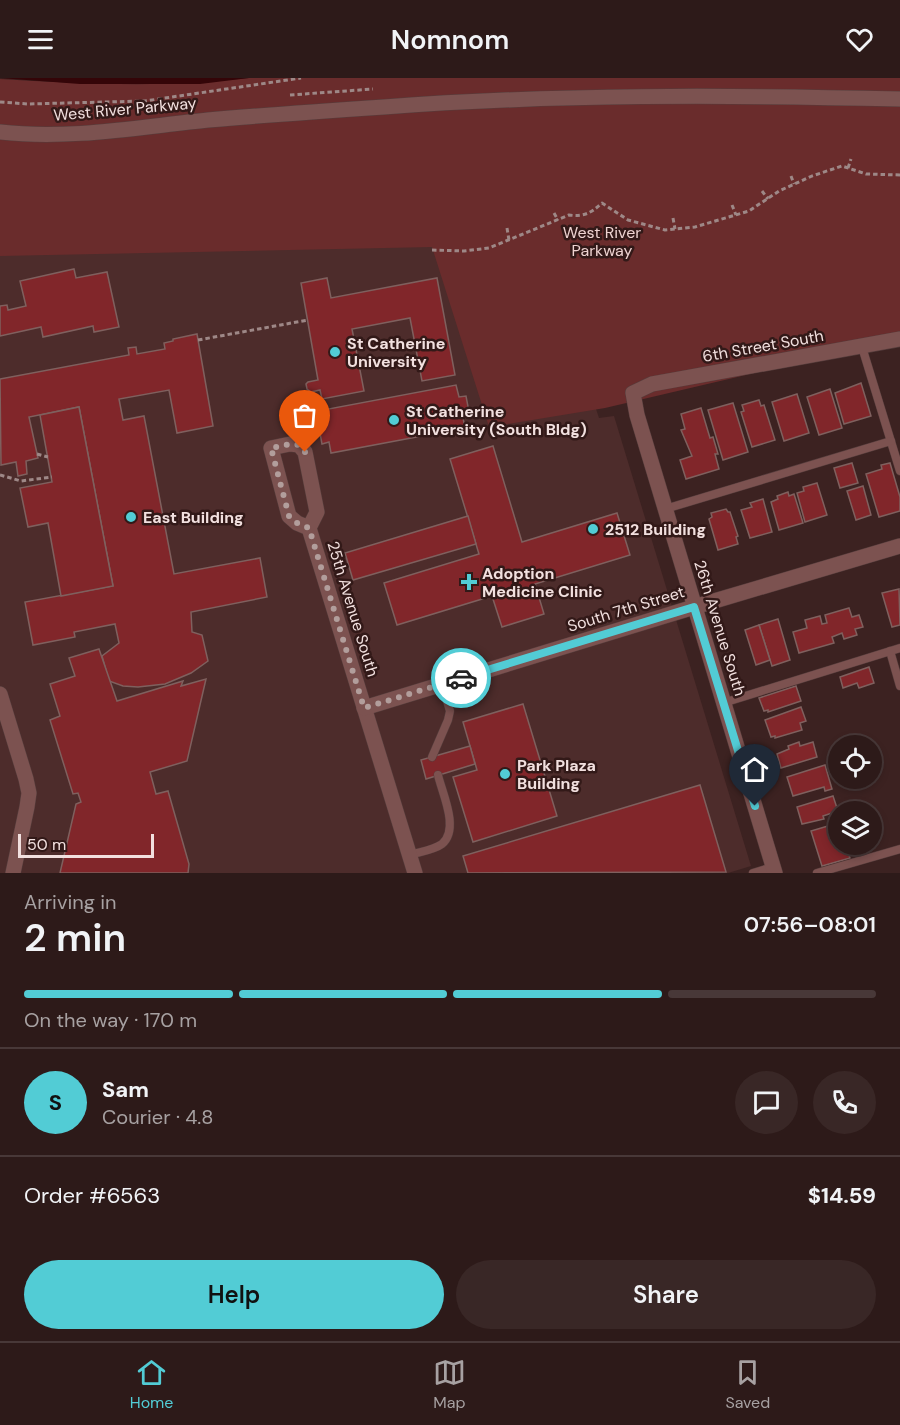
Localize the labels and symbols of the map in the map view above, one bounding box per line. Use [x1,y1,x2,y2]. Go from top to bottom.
street label: West River Parkway [53,92,197,126]
park label: West River Parkway [563,222,641,261]
street label: 6th Street South [701,325,825,367]
place label: St Catherine University [347,333,445,372]
marker: St Catherine University [328,345,342,359]
pin [279,390,330,452]
place label: St Catherine University (South Bldg) [406,401,587,440]
marker: St Catherine University (South Bldg) [387,413,401,427]
place label: East Building [143,507,244,528]
marker: East Building [124,510,138,524]
place label: 2512 Building [605,519,706,540]
marker: 2512 Building [586,522,600,536]
street label: 25th Avenue South [322,539,384,679]
street label: 26th Avenue South [689,557,751,699]
place label: Adoption Medicine Clinic [482,563,602,602]
marker: Adoption Medicine Clinic [460,573,478,591]
street label: South 7th Street [565,581,687,637]
courier [431,648,491,708]
pin [729,744,780,806]
place label: Park Plaza Building [517,755,596,794]
marker: Park Plaza Building [498,767,512,781]
scale bar [18,831,154,858]

